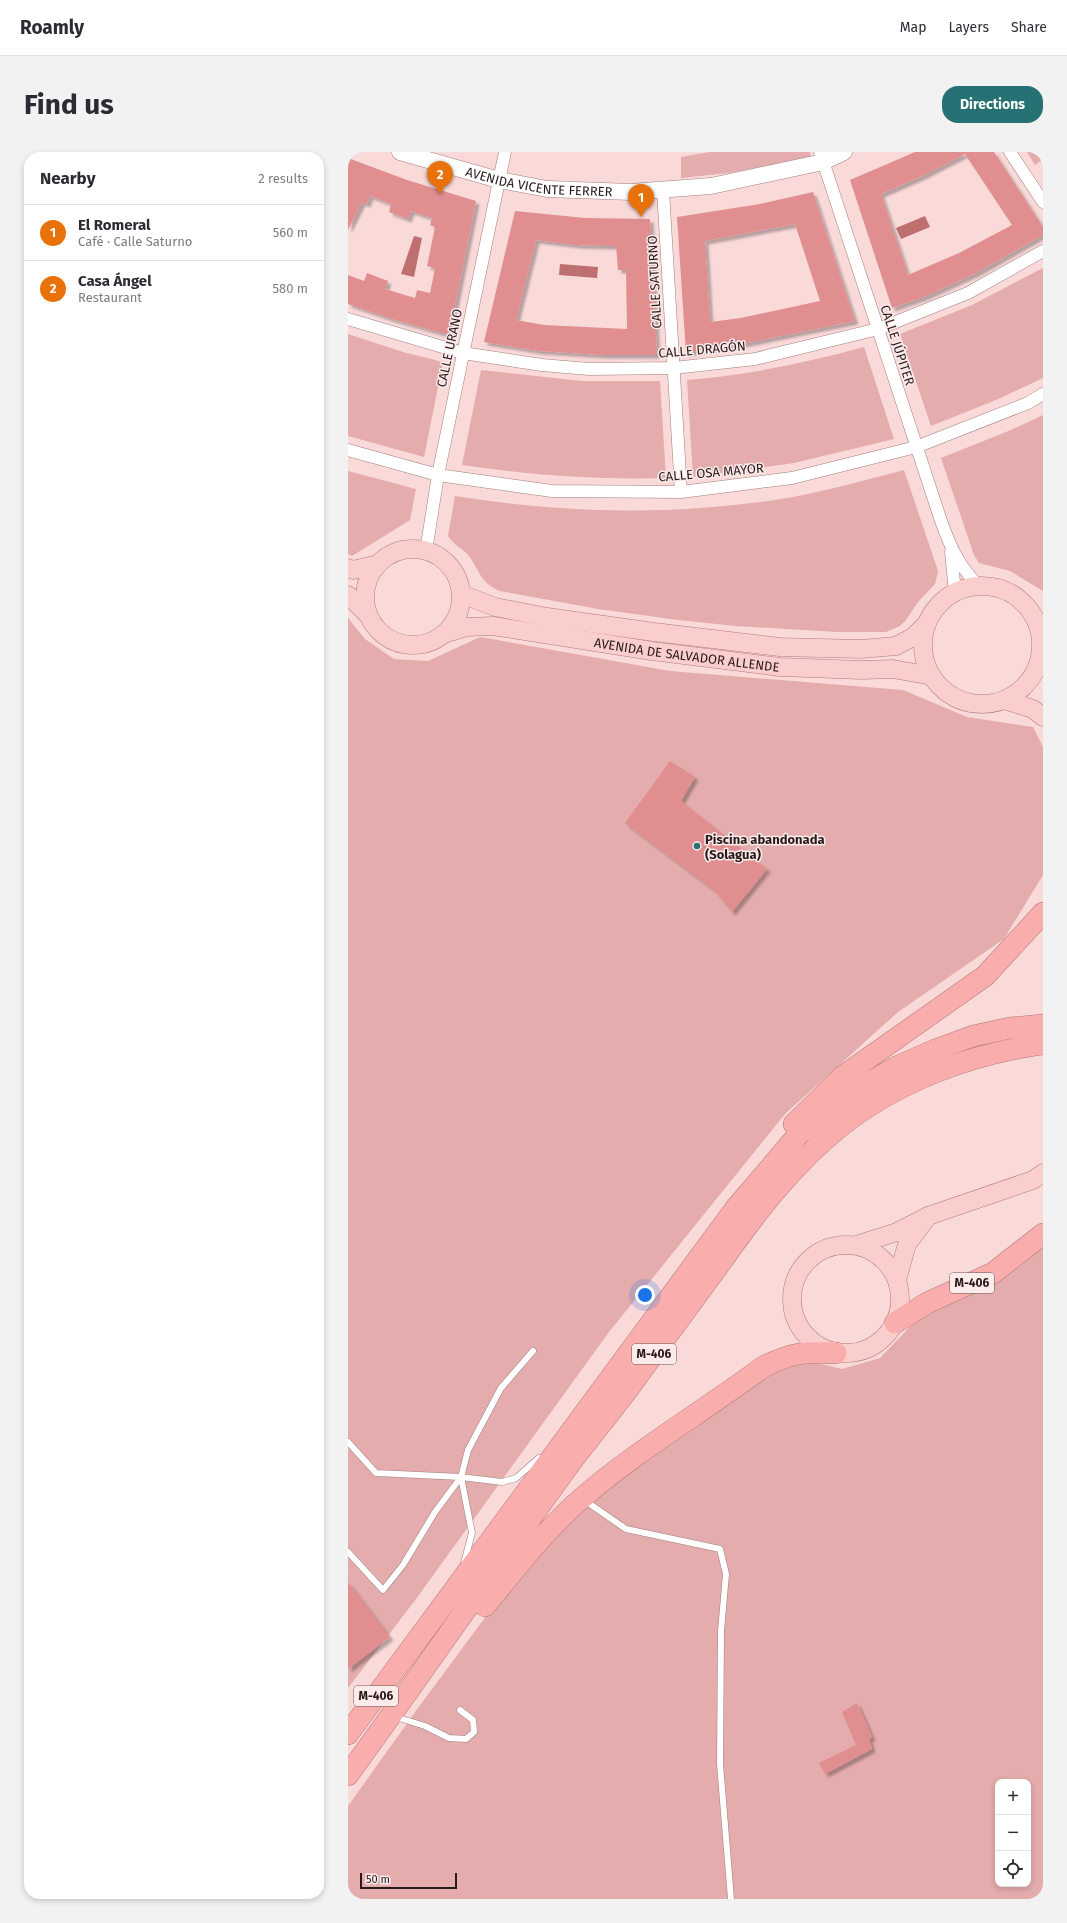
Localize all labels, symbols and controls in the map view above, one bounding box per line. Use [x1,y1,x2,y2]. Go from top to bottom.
text: Roamly [20,16,84,39]
text: Map [900,19,926,36]
text: Layers [948,19,989,36]
text: Share [1011,19,1047,36]
button: Directions [942,86,1043,123]
text: Find us [24,88,114,121]
pin: 2 [427,161,453,194]
street label: AVENIDA VICENTE FERRER [464,164,613,199]
text: Nearby [40,168,95,189]
text: 2 results [258,171,308,186]
pin: 1 [628,184,654,217]
text: El Romeral [78,216,151,234]
text: 1 [50,225,56,240]
text: 560 m [273,225,308,240]
text: Café · Calle Saturno [78,234,192,249]
street label: CALLE SATURNO [645,235,664,329]
text: Casa Ángel [78,272,152,290]
text: 2 [50,281,56,296]
text: 580 m [272,281,308,296]
text: Restaurant [78,290,142,305]
street label: CALLE JÚPITER [877,303,918,387]
street label: CALLE URANO [434,307,465,389]
street label: CALLE DRAGÓN [658,338,746,361]
street label: CALLE OSA MAYOR [658,460,764,485]
street label: AVENIDA DE SALVADOR ALLENDE [593,635,780,675]
place label: Piscina abandonada (Solagua) [705,832,825,862]
marker: Piscina abandonada (Solagua) [692,841,702,851]
road number: M-406 [950,1273,994,1293]
your location [635,1285,655,1305]
road number: M-406 [632,1344,676,1364]
road number: M-406 [354,1686,398,1706]
map controls [995,1779,1031,1887]
button: + [995,1779,1031,1815]
button: − [995,1815,1031,1851]
button: locate [995,1851,1031,1887]
scale bar [360,1871,457,1890]
text: 50 m [366,1873,390,1886]

